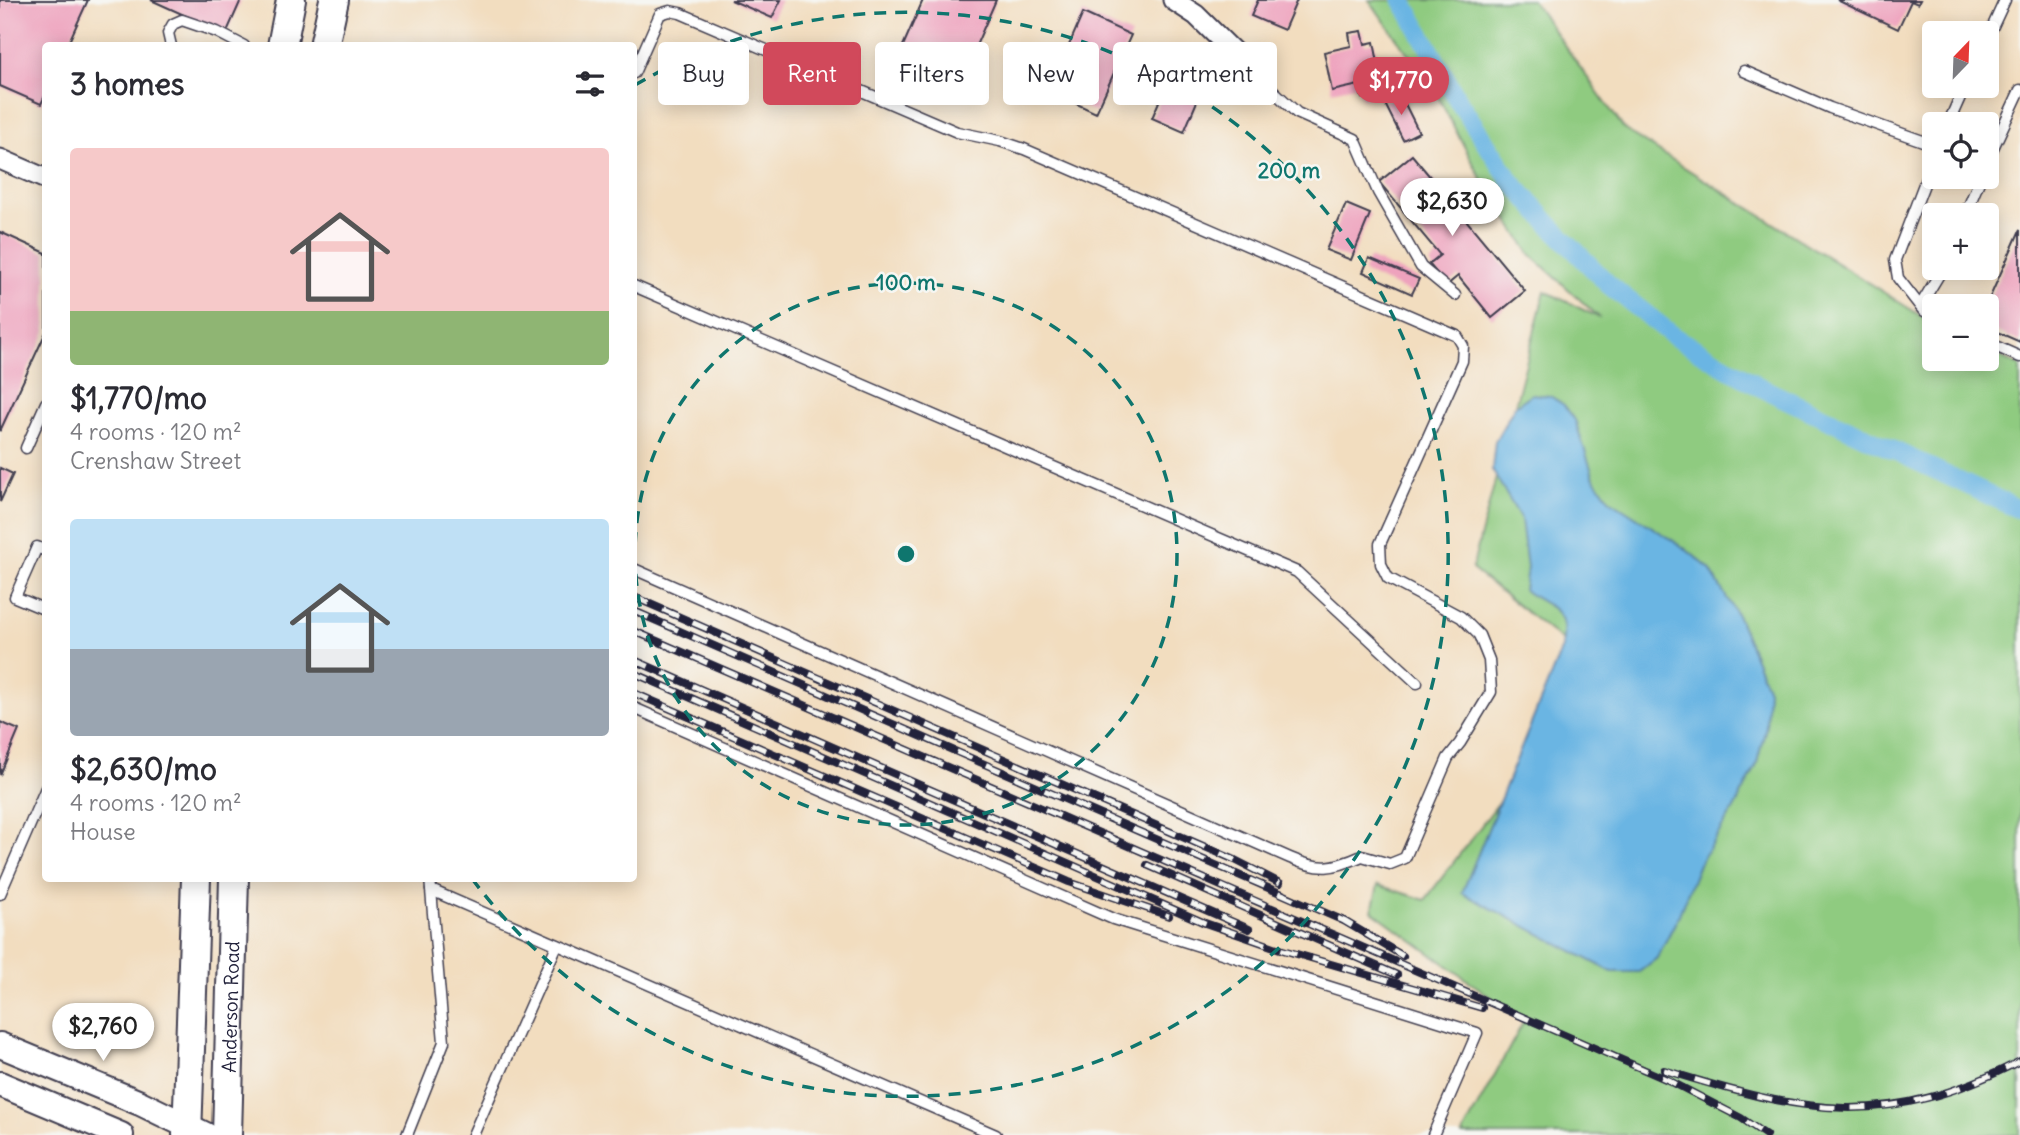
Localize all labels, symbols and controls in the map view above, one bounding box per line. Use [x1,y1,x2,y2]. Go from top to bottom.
north arrow [1922,21,1998,98]
map controls [1922,21,1999,371]
chip: Buy [658,42,749,105]
chip: Rent [763,42,861,105]
chip: Filters [875,42,989,105]
chip: New [1003,42,1099,105]
chip: Apartment [1113,42,1277,105]
pin: $1,770 [1344,58,1458,117]
text: 3 homes [70,65,184,103]
icon: filters [571,65,609,103]
text: $1,770 [1369,65,1433,94]
button: locate [1922,112,1999,189]
text: 200 m [1258,157,1321,184]
pin: $2,630 [1395,178,1509,238]
text: $2,630 [1416,186,1488,215]
icon: home [277,194,403,320]
button: + [1922,203,1999,280]
text: 100 m [876,269,936,296]
button: − [1922,294,1999,371]
text: $1,770/mo [70,379,207,417]
text: 4 rooms · 120 m² [70,417,242,446]
text: Crenshaw Street [70,446,241,475]
centre of rings [894,542,918,566]
icon: home [277,565,403,691]
text: $2,630/mo [70,750,217,788]
text: 4 rooms · 120 m² [70,788,242,817]
text: House [70,817,136,846]
street label: Anderson Road [217,941,244,1073]
pin: $2,760 [46,1004,160,1063]
text: $2,760 [68,1011,138,1040]

